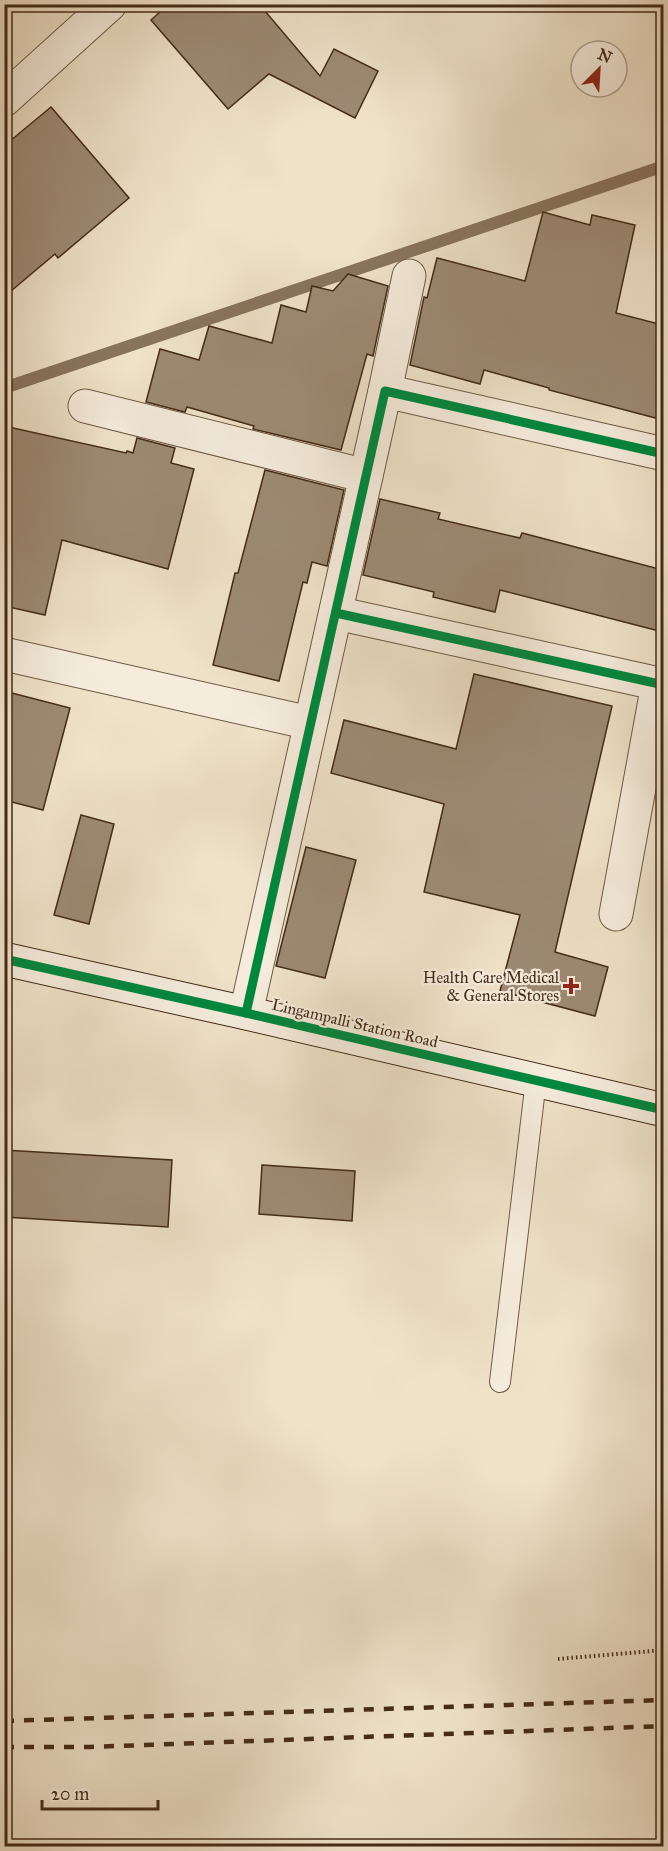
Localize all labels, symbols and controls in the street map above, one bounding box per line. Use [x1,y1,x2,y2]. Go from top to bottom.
north arrow [569,39,629,99]
text: N [595,44,615,67]
place label: Health Care Medical & General Stores [423,968,560,1005]
marker: Health Care Medical & General Stores [564,979,578,993]
street label: Lingampalli Station Road [270,995,440,1052]
scale bar [42,1773,158,1811]
text: 20 m [51,1783,89,1805]

